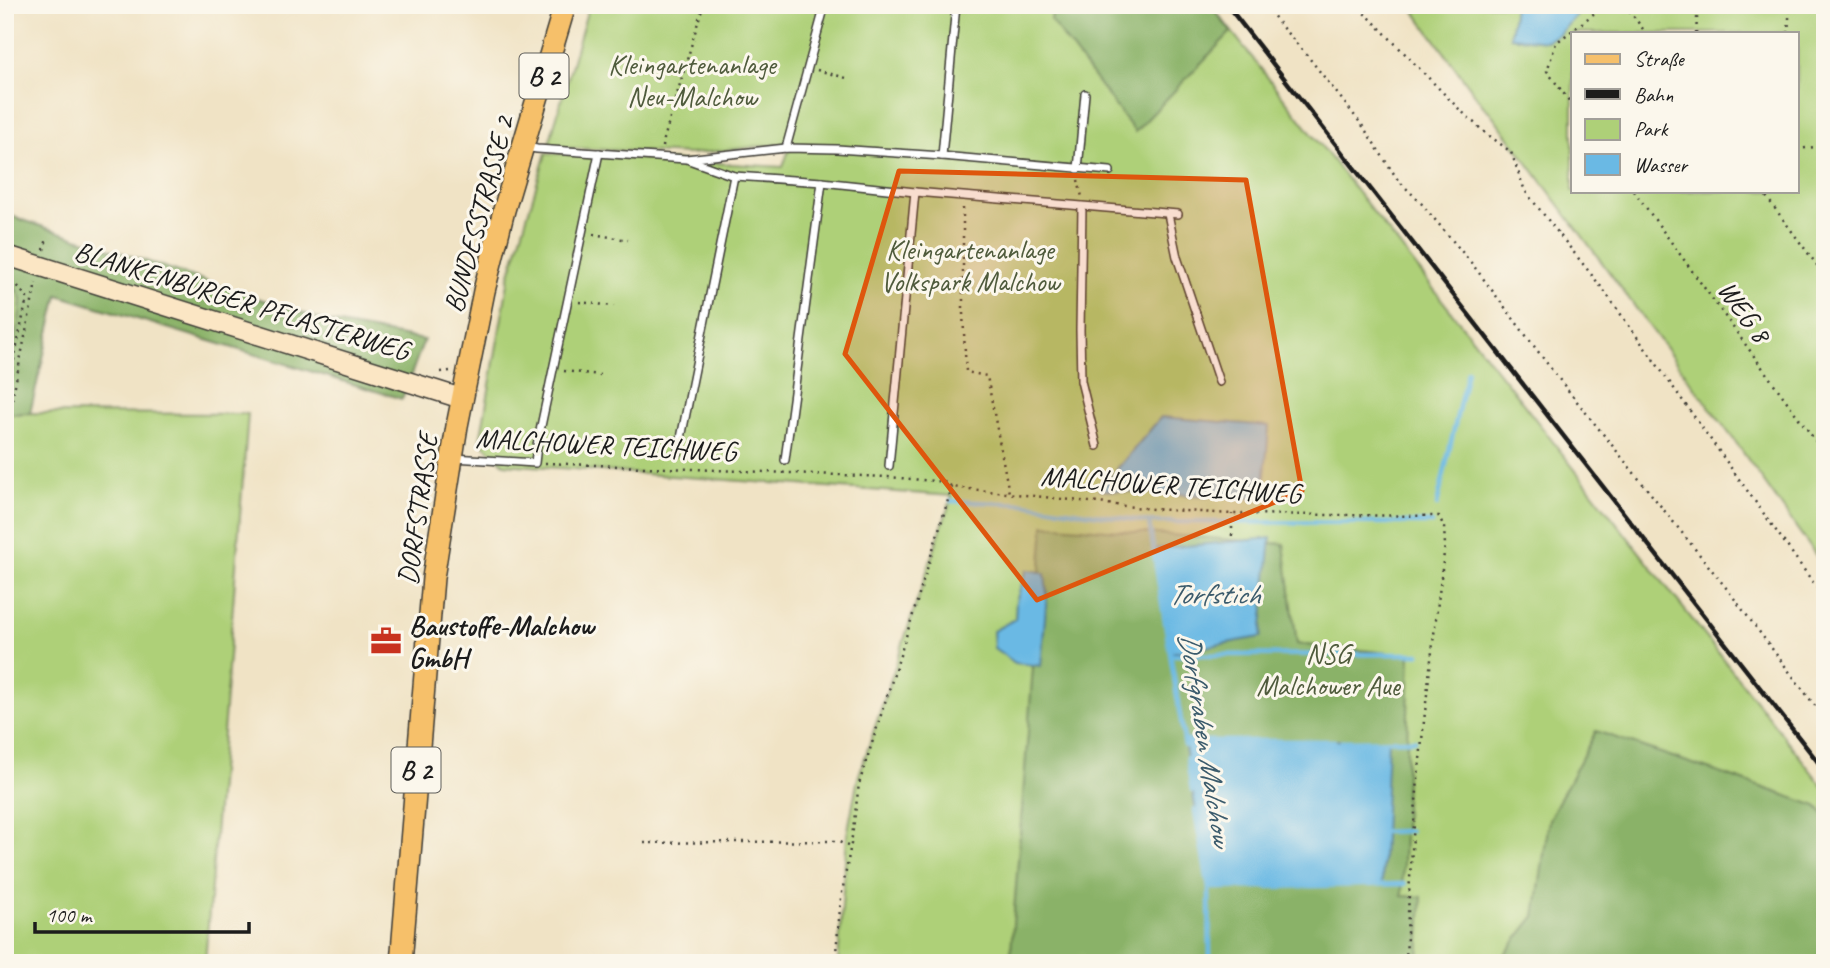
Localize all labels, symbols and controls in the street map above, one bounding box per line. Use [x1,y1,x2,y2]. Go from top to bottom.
legend [1571,32,1798,192]
text: Straße [1634,46,1686,72]
park label: Kleingartenanlage Neu-Malchow [608,47,778,114]
road number: B 2 [520,54,568,99]
text: Bahn [1634,82,1674,108]
street label: BUNDESSTRASSE 2 [436,110,522,316]
text: Park [1634,116,1669,142]
text: Wasser [1634,152,1688,178]
park label: Kleingartenanlage Volkspark Malchow [880,232,1062,299]
street label: BLANKENBURGER PFLASTERWEG [70,233,416,369]
street label: WEG 8 [1710,273,1780,351]
street label: MALCHOWER TEICHWEG [475,420,740,469]
street label: DORFSTRASSE [390,428,446,587]
street label: MALCHOWER TEICHWEG [1040,458,1305,511]
water label: Torfstich [1168,575,1262,613]
place label: Baustoffe-Malchow GmbH [409,608,596,675]
office icon: Baustoffe-Malchow GmbH [369,624,403,658]
water label: Dorfgraben Malchow [1170,630,1242,852]
park label: NSG Malchower Aue [1256,636,1402,703]
road number: B 2 [392,748,440,792]
scale bar [35,891,248,935]
text: 100 m [46,902,93,928]

